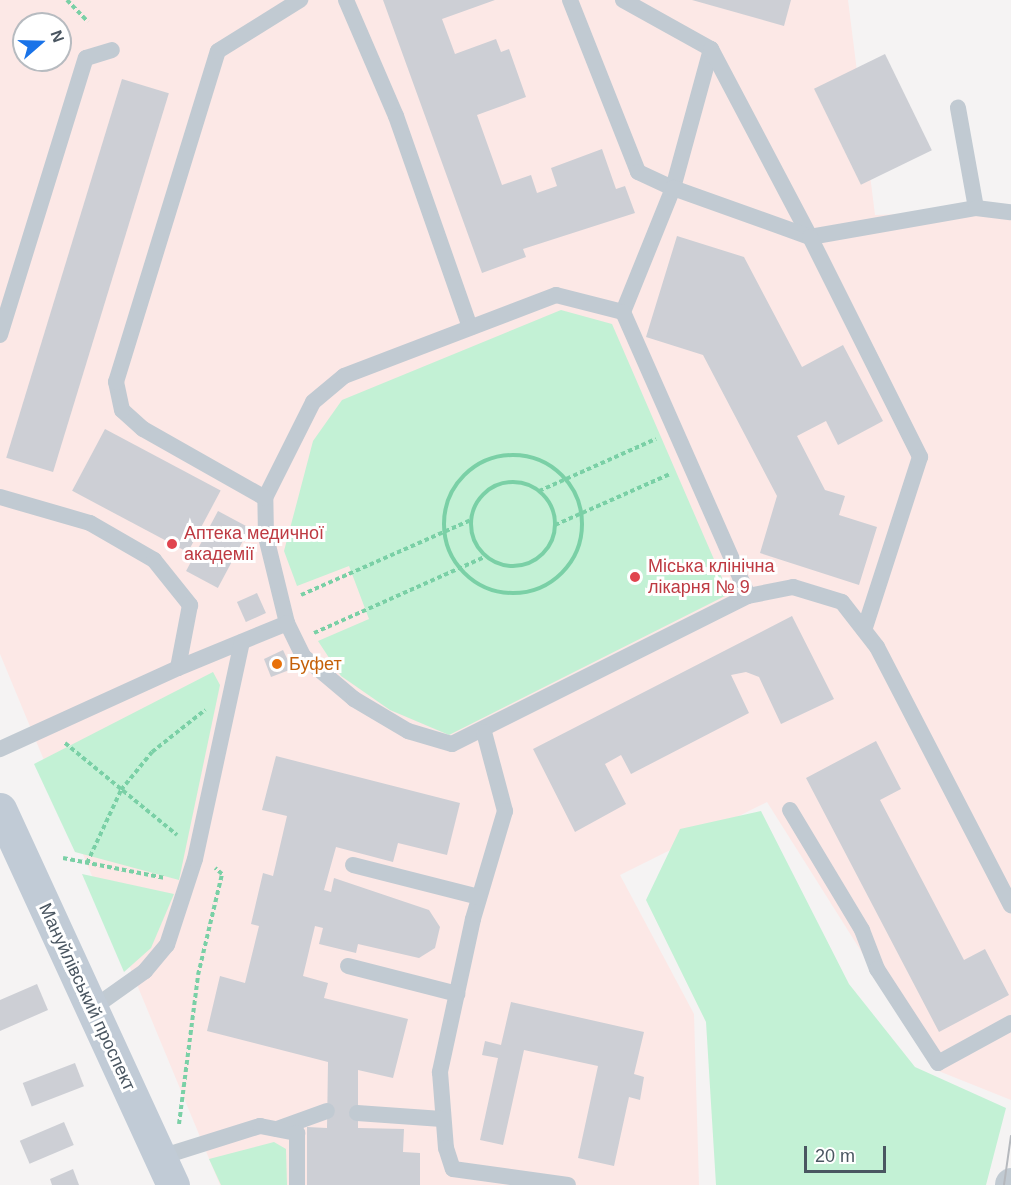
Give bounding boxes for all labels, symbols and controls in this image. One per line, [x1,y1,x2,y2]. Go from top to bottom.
north arrow [12,12,72,72]
text: N [48,28,67,45]
place label: Аптека медичної академії [184,523,324,566]
marker: Аптека медичної академії [165,537,179,551]
place label: Міська клінічна лікарня № 9 [648,556,775,598]
marker: Міська клінічна лікарня № 9 [626,568,644,586]
place label: Буфет [289,653,342,675]
marker: Буфет [270,657,284,671]
street label: Мануйлівський проспект [34,900,140,1094]
scale bar [807,1134,890,1172]
text: 20 m [815,1146,855,1166]

